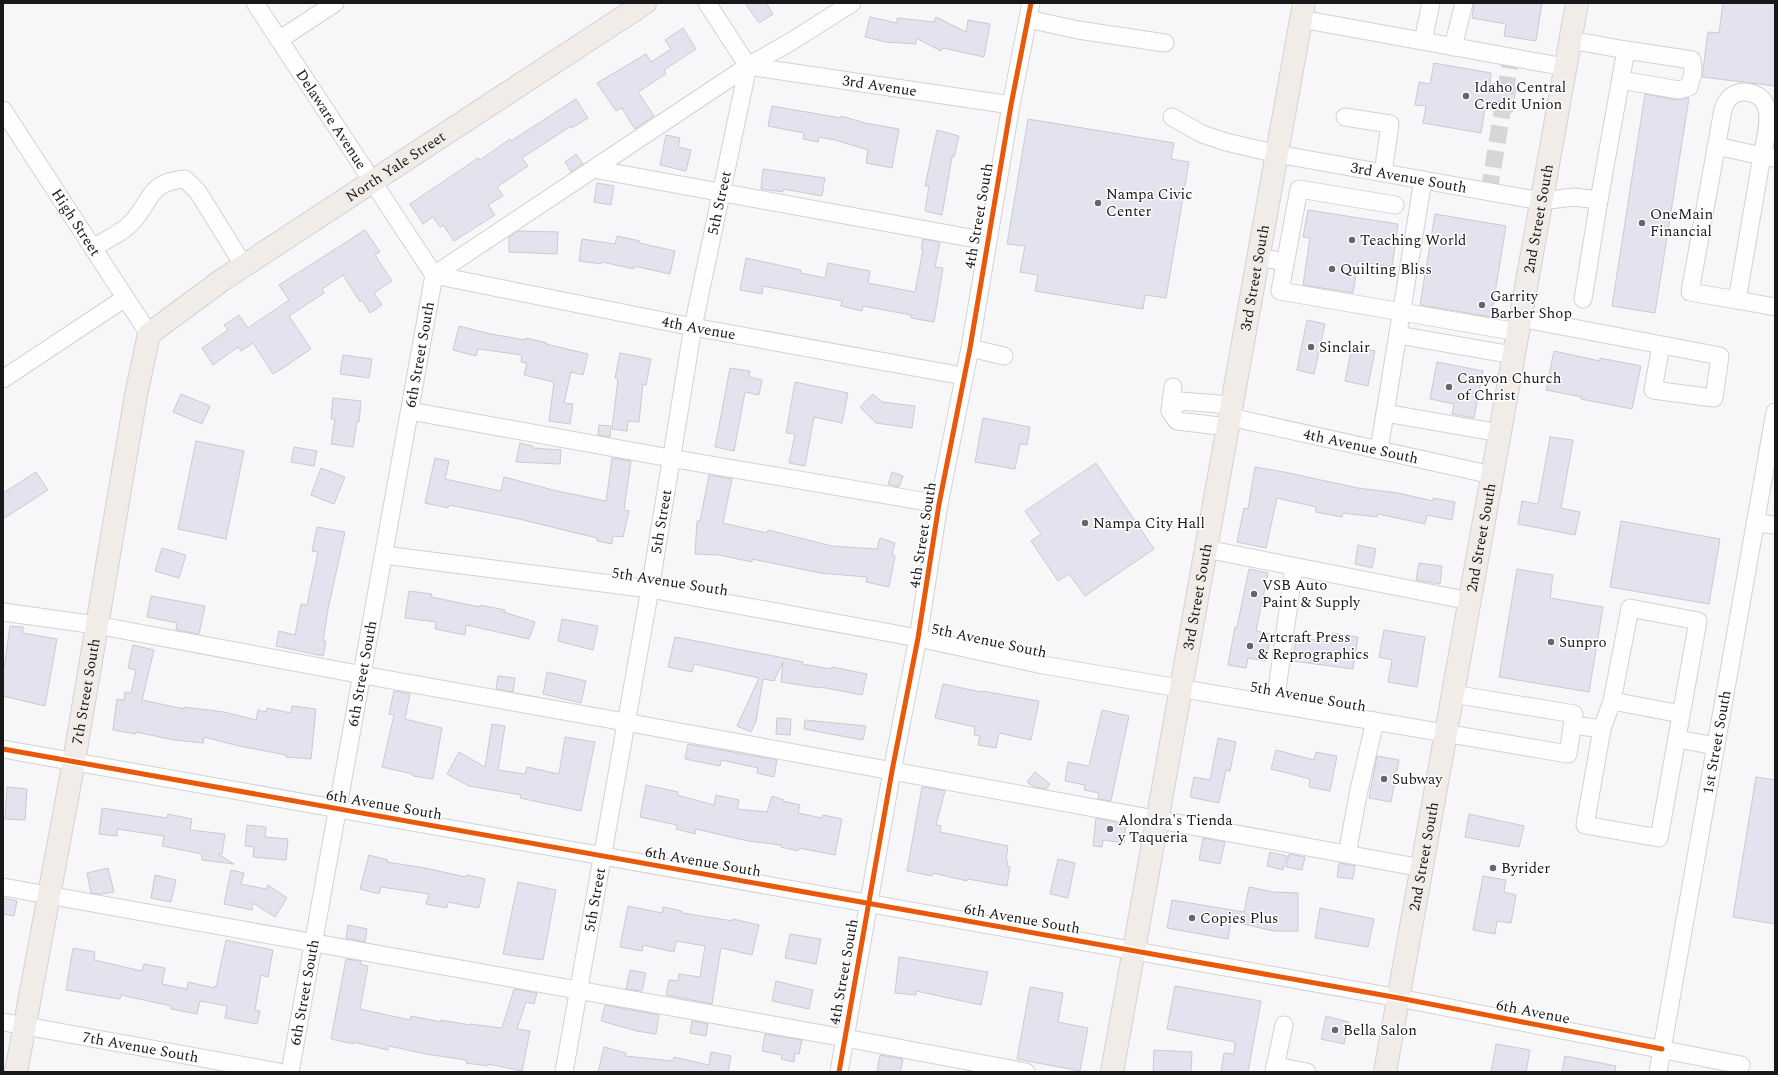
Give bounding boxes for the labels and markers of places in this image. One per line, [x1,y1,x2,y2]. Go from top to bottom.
place label: Idaho Central Credit Union [1474,76,1566,116]
marker: Idaho Central Credit Union [1461,91,1471,101]
place label: Nampa Civic Center [1106,183,1192,223]
marker: Nampa Civic Center [1093,198,1103,208]
place label: OneMain Financial [1650,203,1714,243]
marker: OneMain Financial [1637,218,1647,228]
place label: Teaching World [1360,229,1466,252]
marker: Teaching World [1347,235,1357,245]
place label: Quilting Bliss [1340,258,1432,281]
marker: Quilting Bliss [1327,264,1337,274]
place label: Garrity Barber Shop [1490,285,1572,325]
marker: Garrity Barber Shop [1477,300,1487,310]
place label: Sinclair [1319,336,1370,359]
marker: Sinclair [1306,342,1316,352]
place label: Canyon Church of Christ [1457,367,1562,407]
marker: Canyon Church of Christ [1444,382,1454,392]
place label: Nampa City Hall [1093,512,1205,535]
marker: Nampa City Hall [1080,518,1090,528]
place label: VSB Auto Paint & Supply [1262,574,1361,614]
marker: VSB Auto Paint & Supply [1249,589,1259,599]
place label: Artcraft Press & Reprographics [1258,626,1369,666]
place label: Sunpro [1559,631,1607,654]
marker: Sunpro [1546,637,1556,647]
marker: Artcraft Press & Reprographics [1245,641,1255,651]
place label: Subway [1392,768,1443,791]
marker: Subway [1379,774,1389,784]
place label: Alondra's Tienda y Taqueria [1117,809,1233,849]
marker: Alondra's Tienda y Taqueria [1105,824,1115,834]
place label: Byrider [1501,857,1550,880]
marker: Byrider [1488,863,1498,873]
place label: Copies Plus [1200,907,1279,930]
marker: Copies Plus [1187,913,1197,923]
place label: Bella Salon [1343,1019,1417,1042]
marker: Bella Salon [1330,1025,1340,1035]

